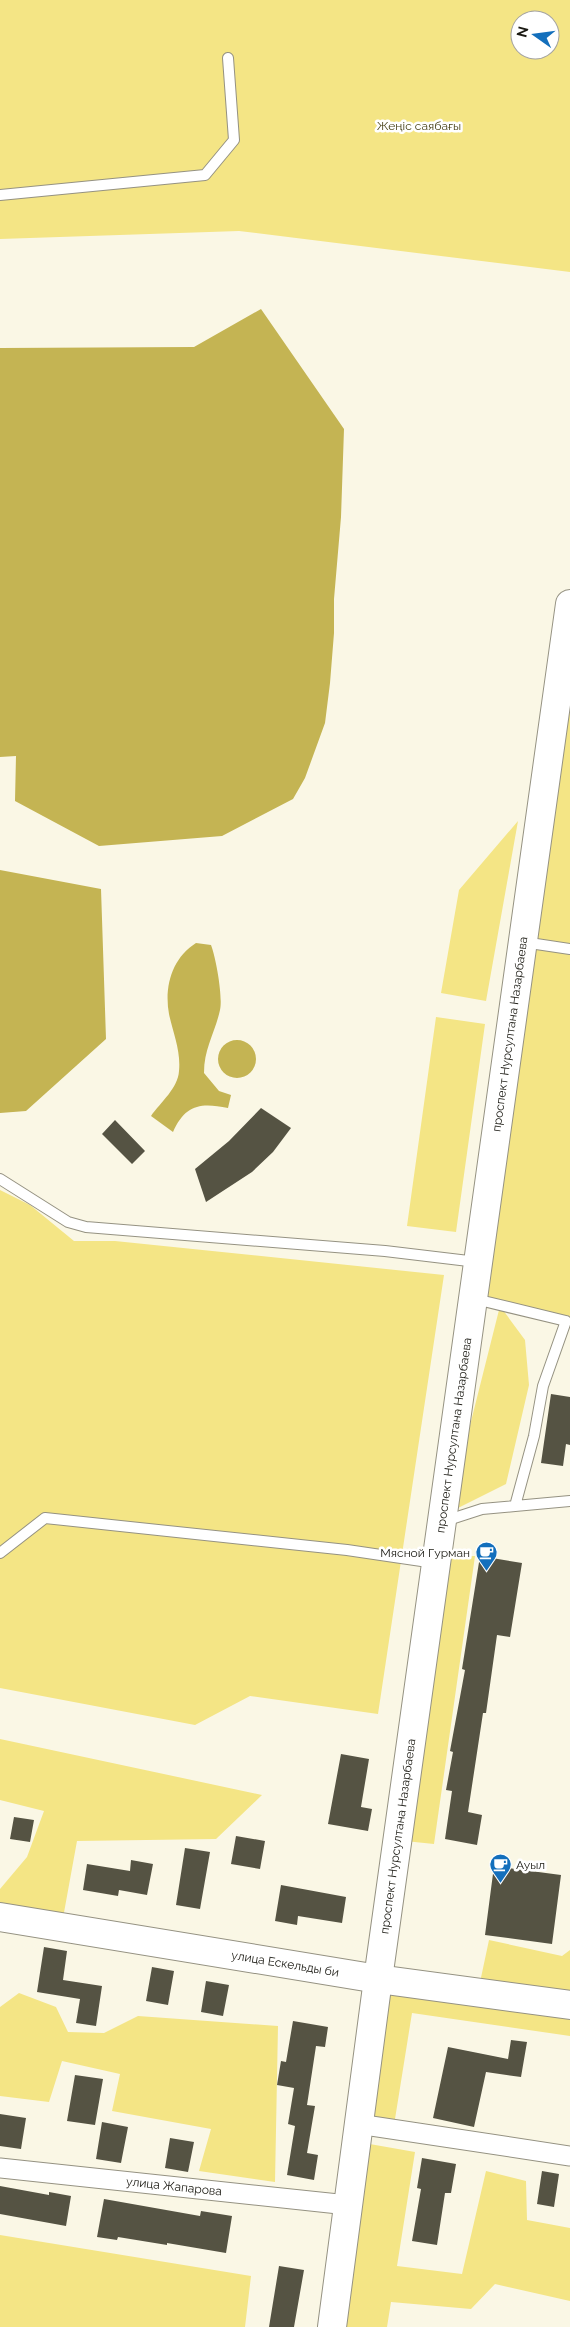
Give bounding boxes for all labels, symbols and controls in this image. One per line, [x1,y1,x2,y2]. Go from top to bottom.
north arrow [510,10,560,60]
text: N [513,25,531,39]
park label: Жеңіс саябағы [377,119,461,133]
street label: проспект Нурсултана Назарбаева [489,936,530,1133]
street label: проспект Нурсултана Назарбаева [433,1337,474,1534]
cafe icon: Мясной Гурман [474,1541,498,1572]
place label: Мясной Гурман [380,1546,470,1560]
street label: проспект Нурсултана Назарбаева [377,1738,418,1935]
cafe icon: Ауыл [488,1853,512,1884]
place label: Ауыл [516,1858,545,1872]
street label: улица Ескельды би [230,1948,340,1980]
street label: улица Жапарова [125,2174,223,2199]

